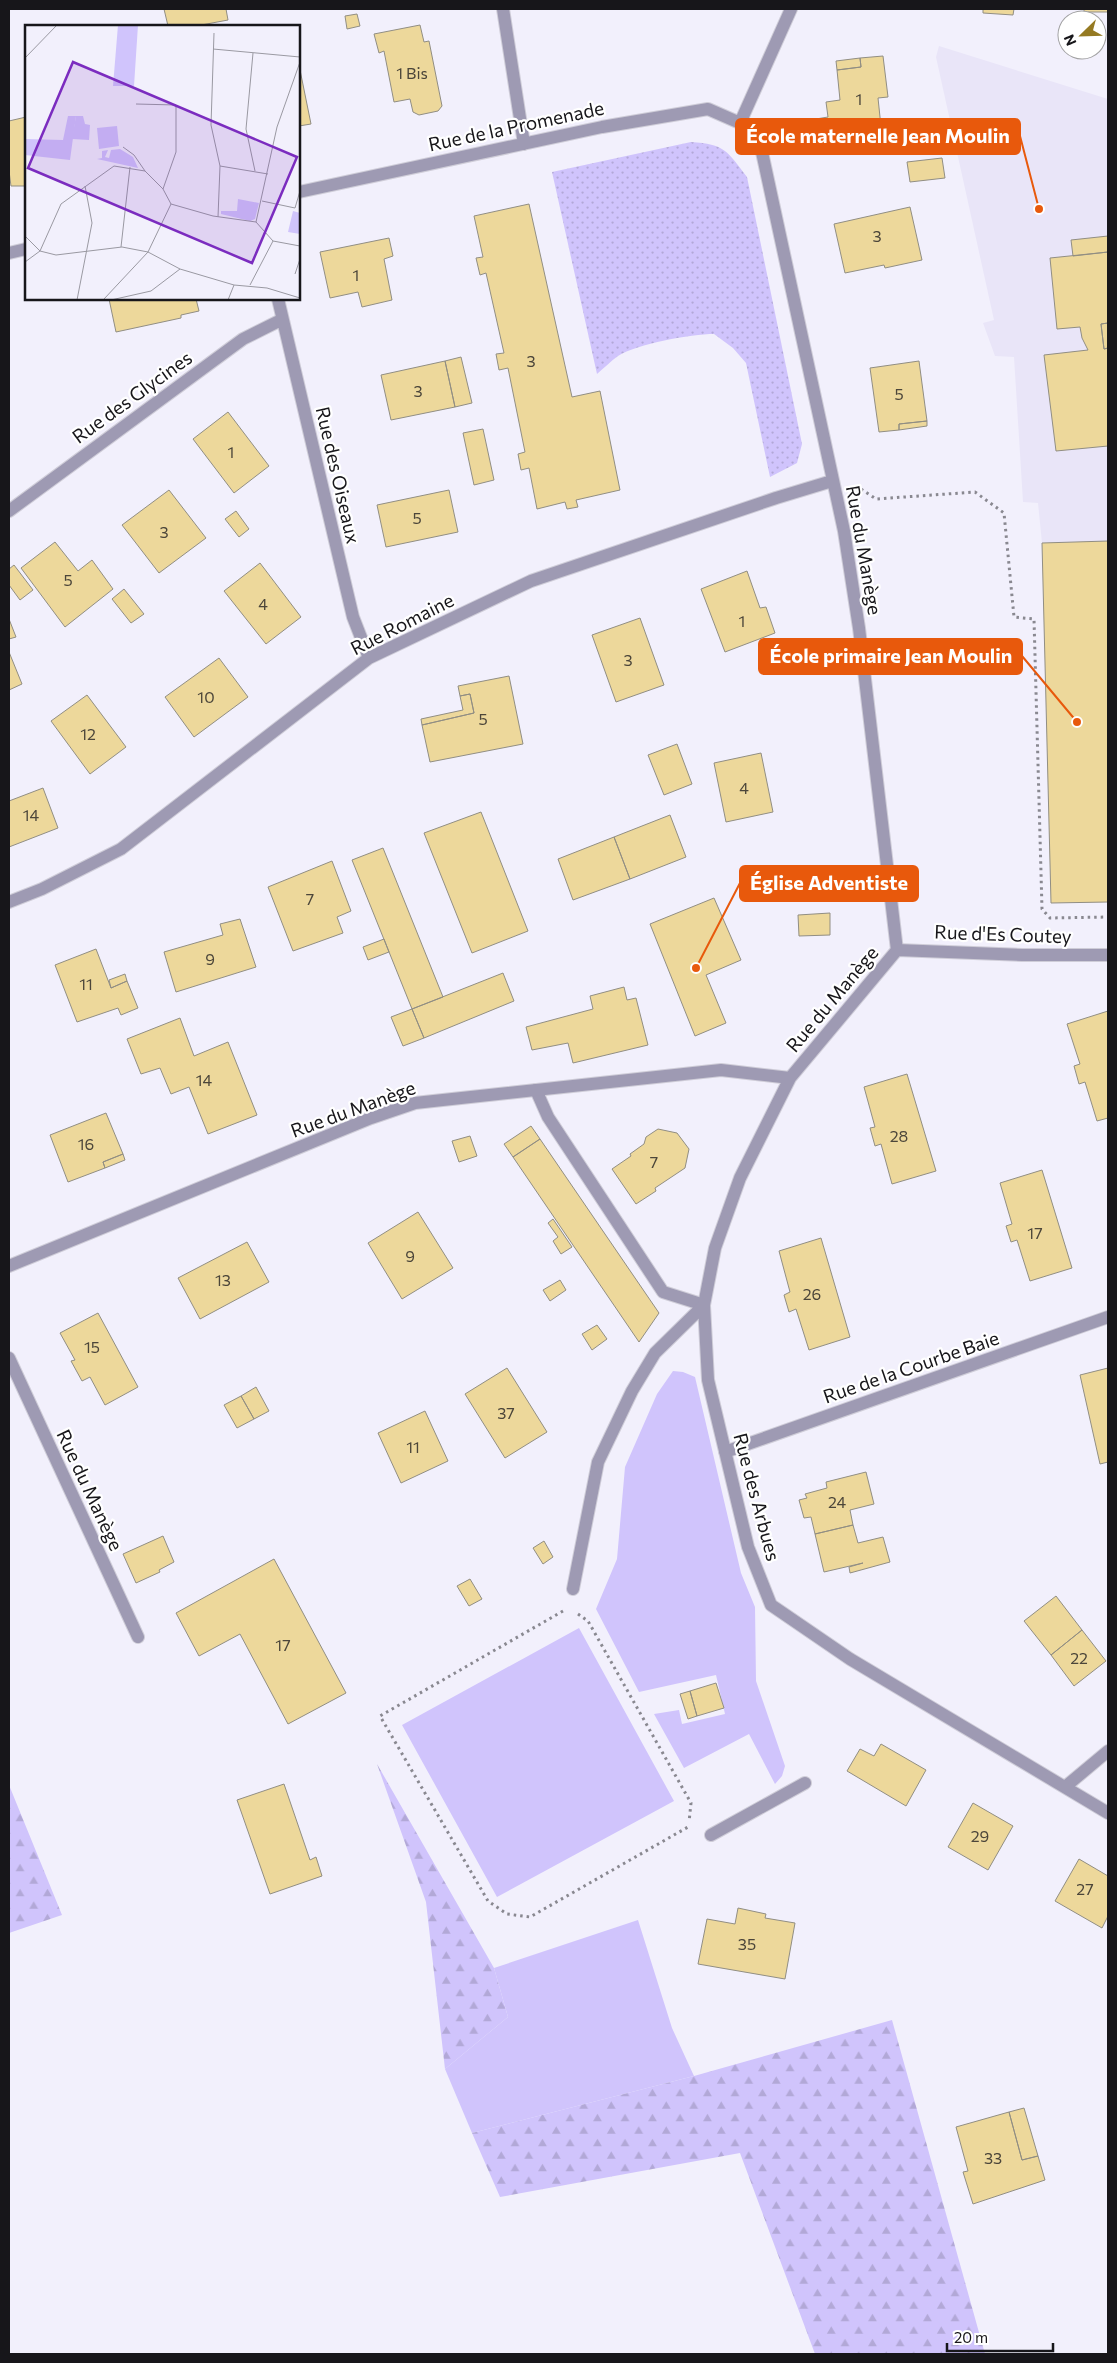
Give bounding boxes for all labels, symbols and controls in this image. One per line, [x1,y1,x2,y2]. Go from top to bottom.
north arrow [1057,10,1107,60]
inset map [25,25,300,300]
text: N [1060,32,1079,48]
house number: 1 Bis [396,63,428,82]
house number: 1 [856,89,862,108]
street label: Rue de la Promenade [426,96,606,155]
callout: École maternelle Jean Moulin [736,119,1020,154]
text: École maternelle Jean Moulin [746,123,1010,147]
house number: 3 [872,226,882,245]
house number: 1 [353,265,359,284]
street label: Rue des Glycines [67,345,196,448]
house number: 3 [526,351,536,370]
house number: 3 [413,381,423,400]
house number: 5 [894,384,904,403]
street label: Rue des Oiseaux [312,404,365,546]
house number: 1 [228,442,234,461]
street label: Rue du Manège [842,483,887,616]
house number: 5 [412,508,422,527]
house number: 3 [159,522,169,541]
house number: 5 [63,570,73,589]
street label: Rue Romaine [346,588,457,659]
house number: 4 [258,594,268,613]
house number: 1 [739,611,745,630]
callout: École primaire Jean Moulin [759,639,1022,674]
text: École primaire Jean Moulin [770,643,1012,667]
house number: 3 [623,650,633,669]
house number: 10 [197,687,215,706]
house number: 5 [478,709,488,728]
house number: 12 [80,724,96,743]
house number: 4 [739,778,749,797]
house number: 14 [23,805,40,824]
callout: Église Adventiste [740,866,918,901]
text: Église Adventiste [750,870,908,894]
house number: 7 [306,889,314,908]
street label: Rue d'Es Coutey [934,920,1072,947]
street label: Rue du Manège [781,941,883,1056]
house number: 9 [205,949,215,968]
house number: 11 [79,974,93,993]
house number: 14 [196,1070,213,1089]
street label: Rue du Manège [287,1075,418,1142]
house number: 28 [890,1126,908,1145]
house number: 16 [78,1134,94,1153]
house number: 7 [650,1152,658,1171]
house number: 17 [1027,1223,1043,1242]
house number: 9 [405,1246,415,1265]
house number: 13 [215,1270,231,1289]
house number: 26 [803,1284,821,1303]
street label: Rue de la Courbe Baie [820,1326,1002,1407]
house number: 15 [84,1337,100,1356]
house number: 37 [497,1403,515,1422]
street label: Rue du Manège [52,1426,129,1554]
street label: Rue des Arbues [729,1430,786,1563]
house number: 11 [406,1437,420,1456]
house number: 24 [828,1492,846,1511]
house number: 17 [275,1635,291,1654]
house number: 22 [1070,1648,1088,1667]
house number: 29 [971,1826,989,1845]
house number: 27 [1076,1879,1094,1898]
house number: 35 [738,1934,756,1953]
house number: 33 [984,2148,1002,2167]
scale bar [947,2320,1053,2352]
text: 20 m [954,2328,988,2346]

